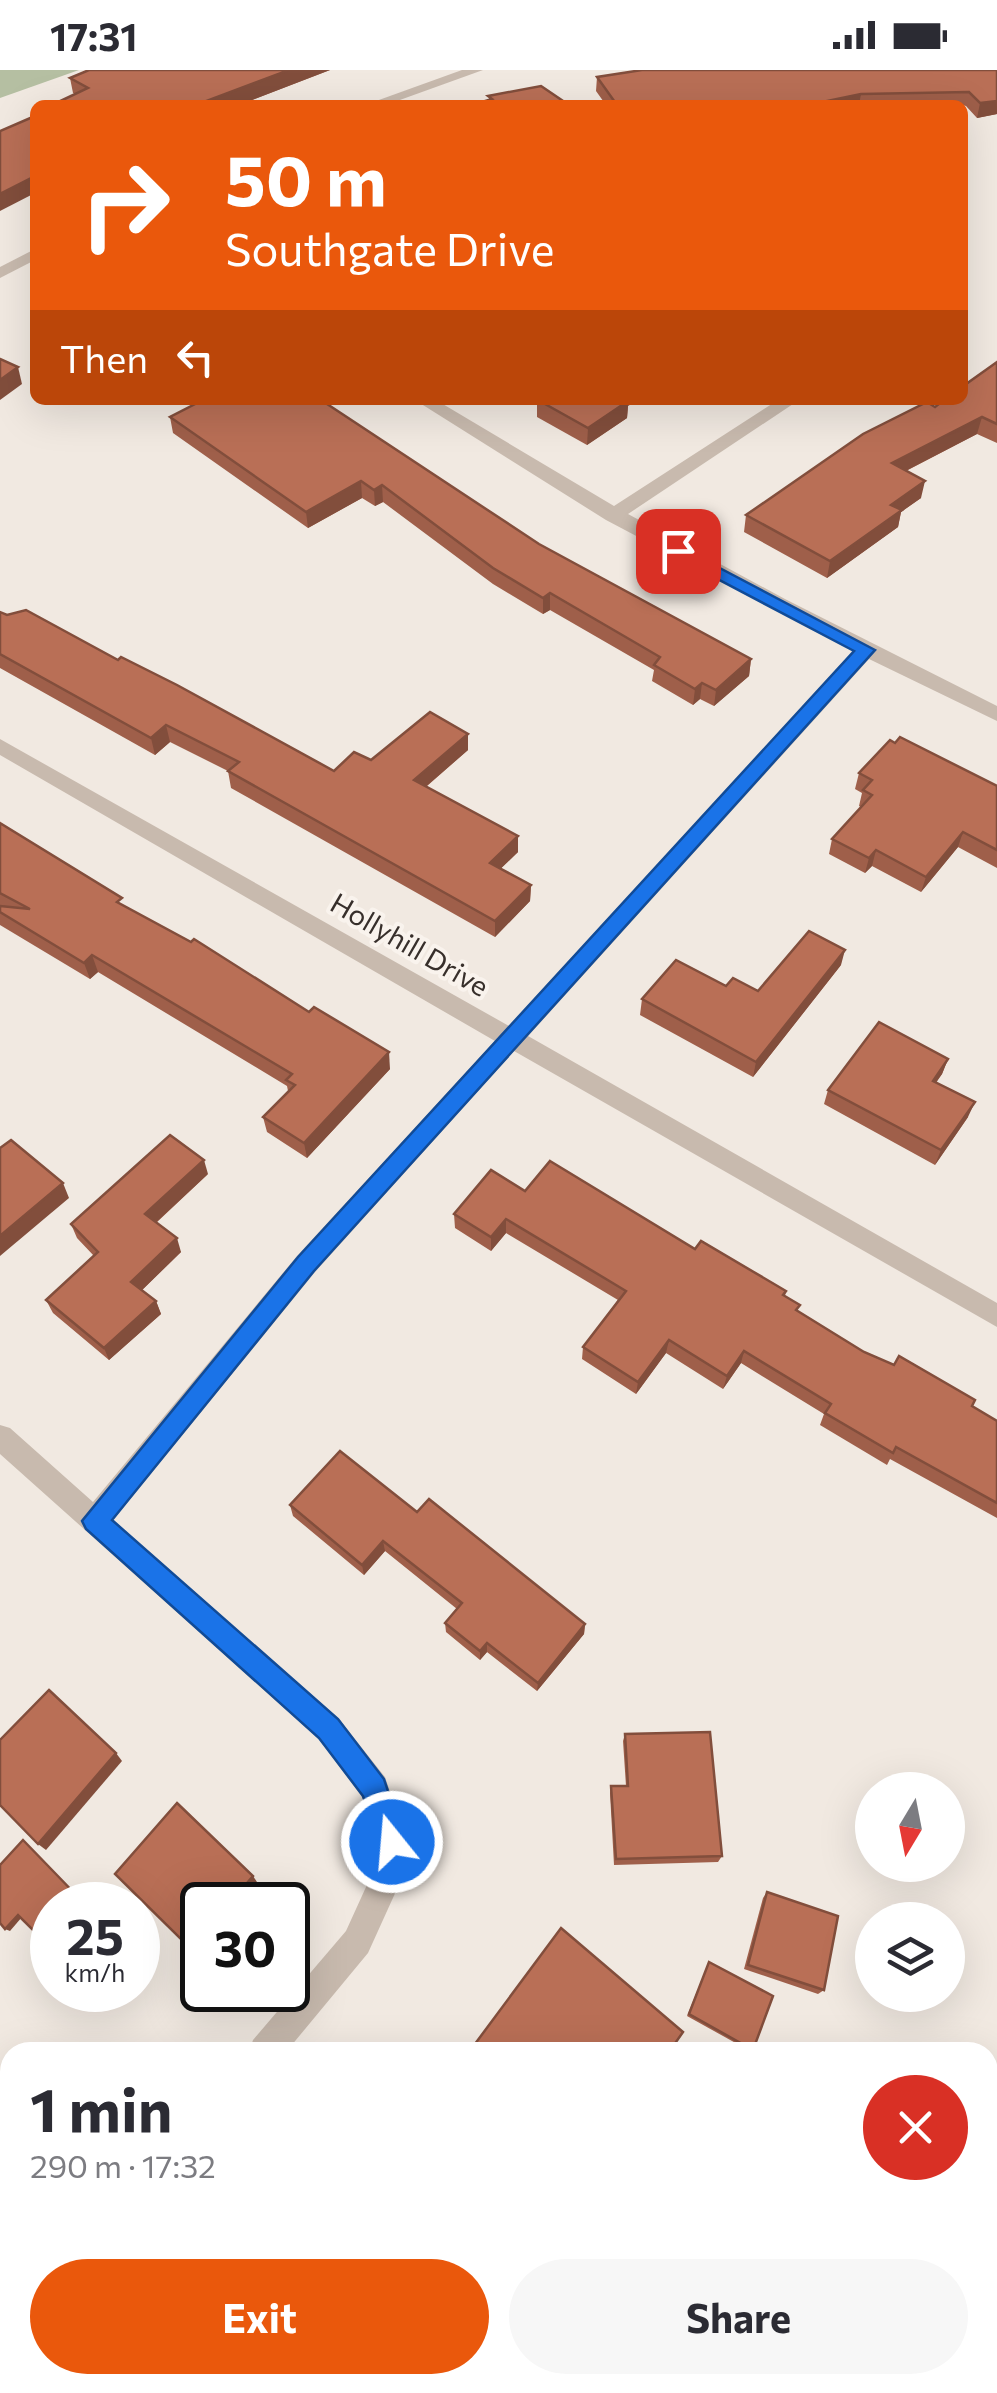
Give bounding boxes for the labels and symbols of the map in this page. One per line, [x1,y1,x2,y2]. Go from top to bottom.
pin [636,509,721,594]
street label: Hollyhill Drive [325,885,495,1003]
north arrow [855,1772,965,1882]
position arrow [340,1790,444,1894]
speed limit sign: 30 [180,1882,310,2012]

